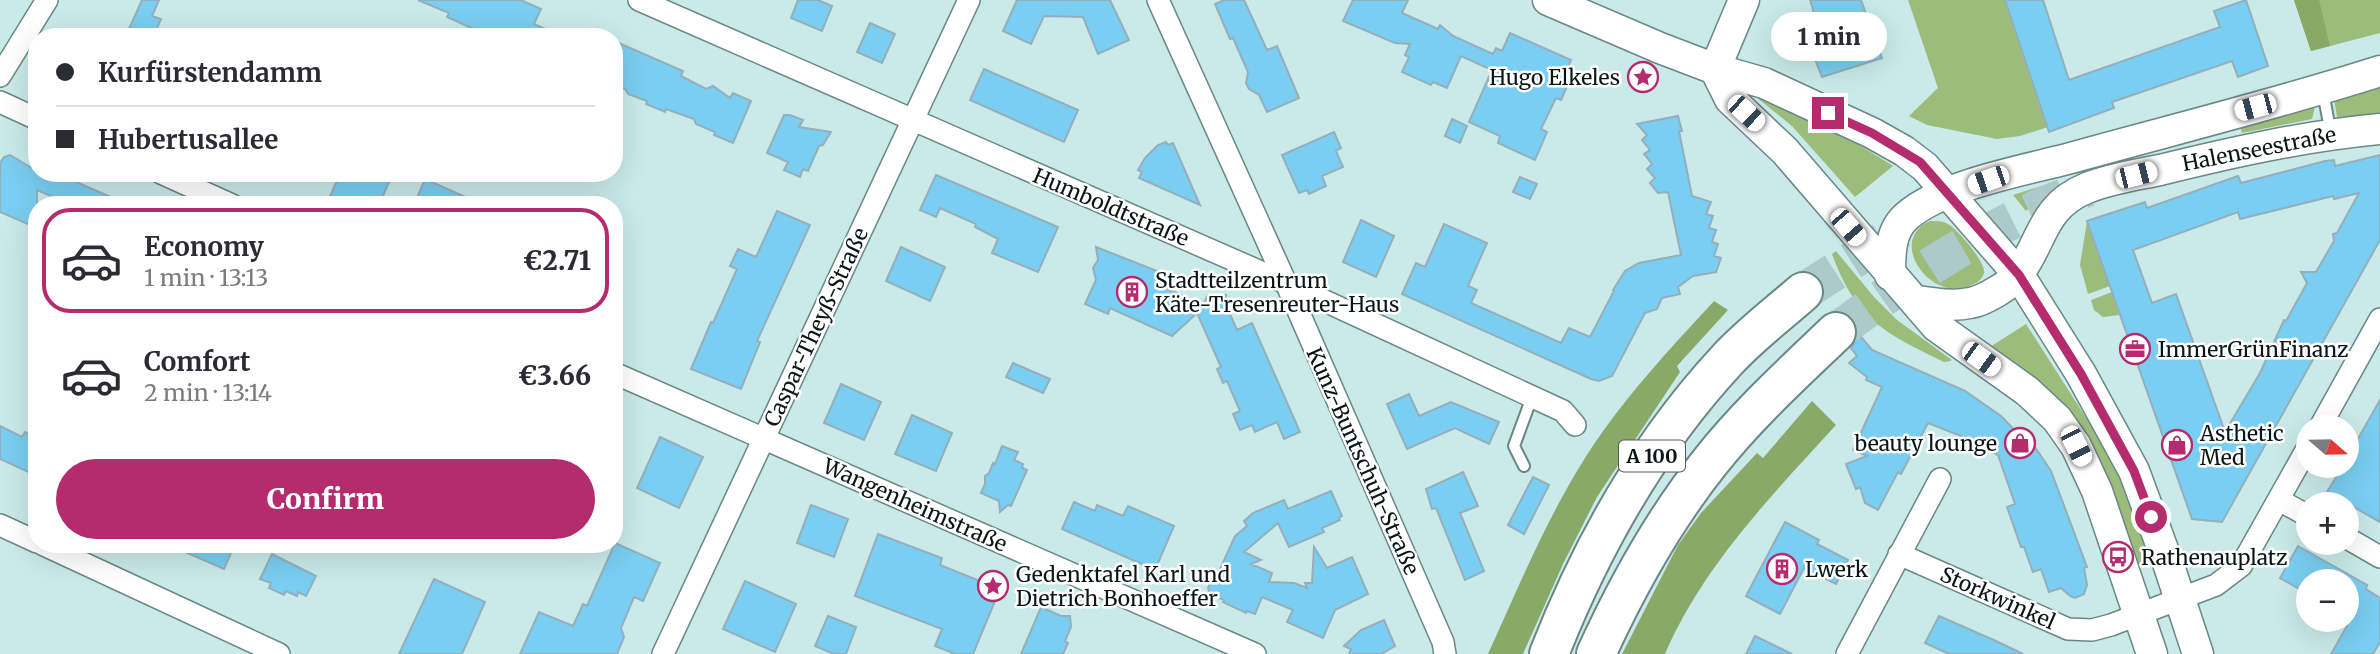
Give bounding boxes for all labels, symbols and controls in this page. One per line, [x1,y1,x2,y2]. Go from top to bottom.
callout: 1 min [1770,11,1886,60]
text: 1 min [1797,22,1861,51]
text: Kurfürstendamm [98,56,322,89]
place icon: Hugo Elkeles [1626,60,1660,94]
place label: Hugo Elkeles [1489,64,1620,91]
car [1724,91,1769,135]
car [2232,91,2279,123]
route end [1812,97,1844,129]
street label: Halenseestraße [2180,121,2338,177]
text: Hubertusallee [98,123,278,156]
car [2114,160,2159,190]
street label: Humboldtstraße [1029,162,1193,252]
car [1965,163,2012,197]
car [1827,204,1870,250]
street label: Caspar-Theyß-Straße [758,223,874,431]
icon: car [60,229,123,292]
text: Economy [144,230,264,263]
text: €2.71 [523,244,591,277]
text: 1 min · 13:13 [144,263,268,292]
place label: Stadtteilzentrum Käte-Tresenreuter-Haus [1155,267,1399,318]
building icon: Stadtteilzentrum Käte-Tresenreuter-Haus [1115,275,1149,309]
office icon: ImmerGrünFinanz [2118,332,2152,366]
place label: ImmerGrünFinanz [2158,336,2348,363]
car [1958,338,2005,380]
street label: Kunz-Buntschuh-Straße [1301,343,1425,579]
icon: car [60,344,123,407]
text: Comfort [144,345,250,378]
text: €3.66 [518,359,591,392]
text: 2 min · 13:14 [144,378,272,407]
north arrow [2296,415,2359,478]
map controls [2296,415,2359,632]
place label: Asthetic Med [2199,420,2284,471]
car [2058,423,2095,469]
shop icon: beauty lounge [2003,426,2037,460]
shop icon: Asthetic Med [2160,428,2194,462]
place label: beauty lounge [1854,430,1997,457]
road number: A 100 [1619,440,1685,471]
street label: Wangenheimstraße [818,452,1011,558]
button: Confirm [56,459,595,539]
button: + [2296,492,2359,555]
route start [2135,501,2167,533]
bus stop icon: Rathenauplatz [2101,540,2135,574]
place label: Rathenauplatz [2141,544,2287,571]
building icon: Lwerk [1765,552,1799,586]
place label: Lwerk [1805,556,1869,583]
place label: Gedenktafel Karl und Dietrich Bonhoeffer [1016,561,1231,612]
street label: Storkwinkel [1936,561,2060,636]
place icon: Gedenktafel Karl und Dietrich Bonhoeffer [976,569,1010,603]
button: − [2296,569,2359,632]

